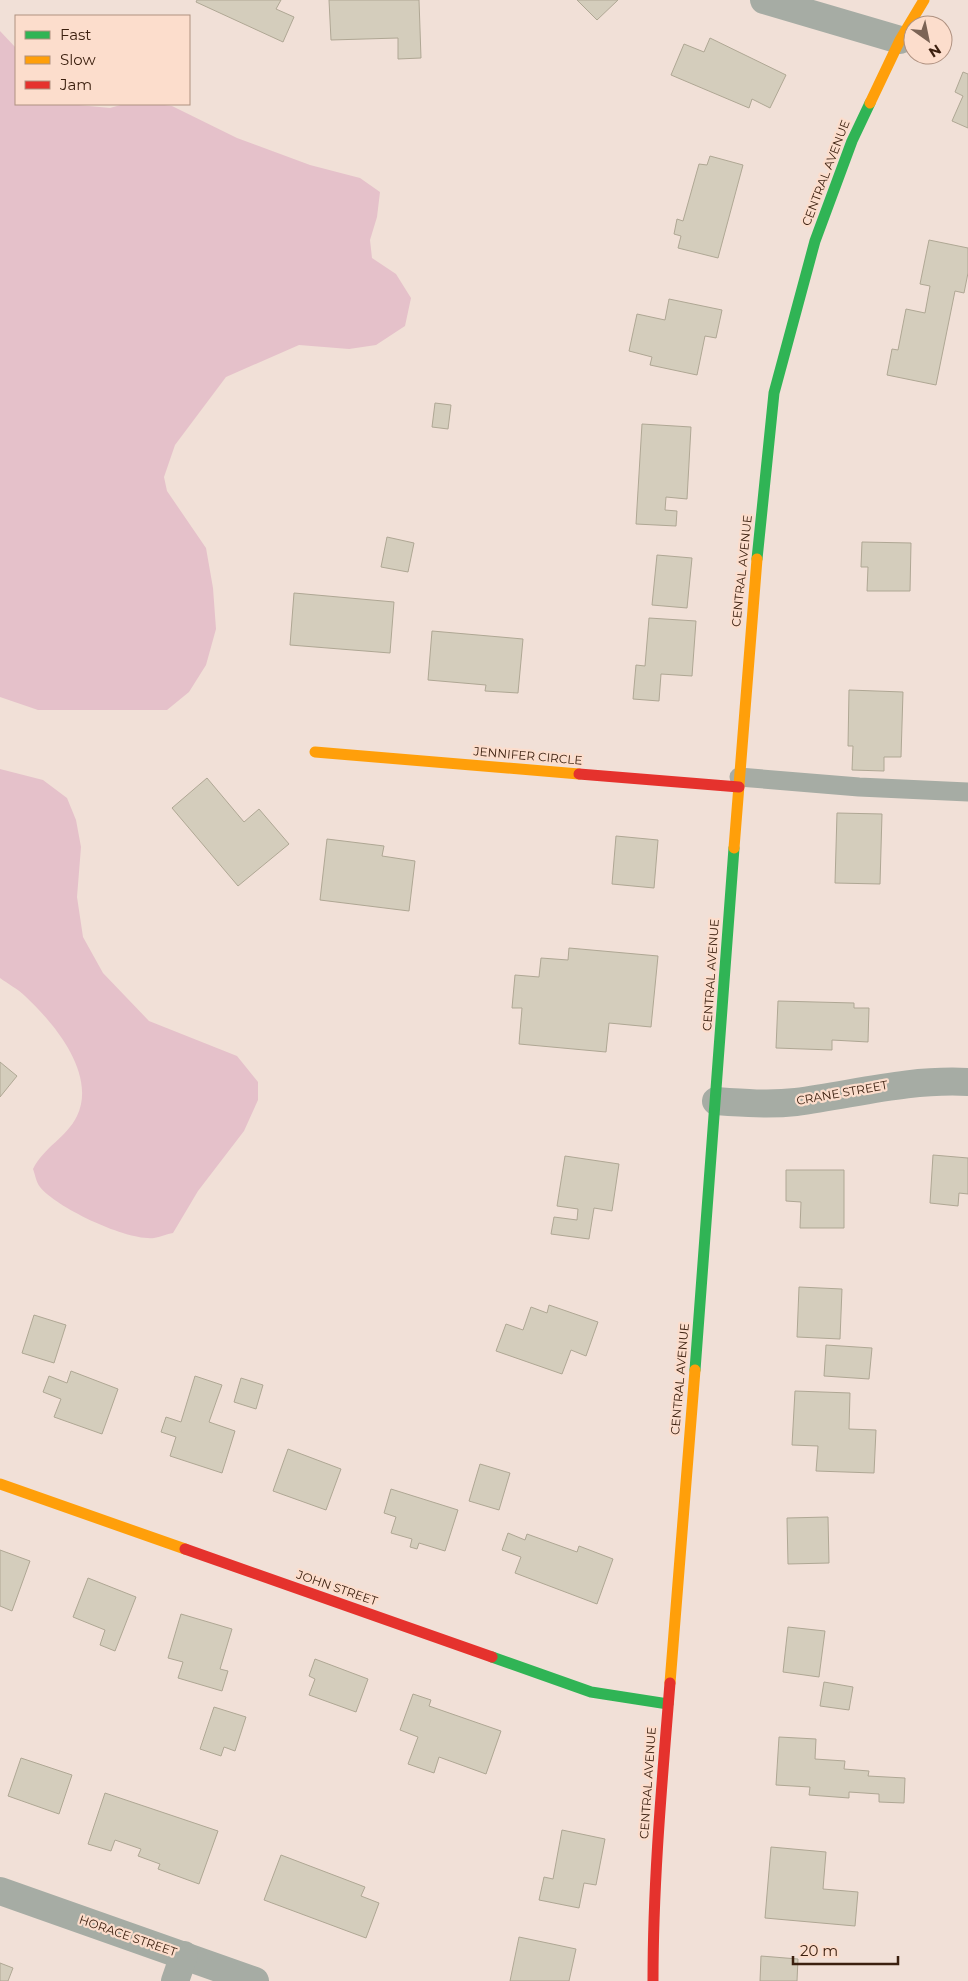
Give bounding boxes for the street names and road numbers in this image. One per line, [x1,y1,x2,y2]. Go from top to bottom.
street label: CENTRAL AVENUE [798,118,853,228]
street label: CENTRAL AVENUE [728,514,755,628]
street label: JENNIFER CIRCLE [472,743,583,768]
street label: CENTRAL AVENUE [699,918,722,1032]
street label: CRANE STREET [795,1077,889,1108]
street label: CENTRAL AVENUE [667,1322,692,1436]
street label: JOHN STREET [294,1566,380,1608]
street label: CENTRAL AVENUE [636,1726,659,1840]
street label: HORACE STREET [77,1912,179,1959]

